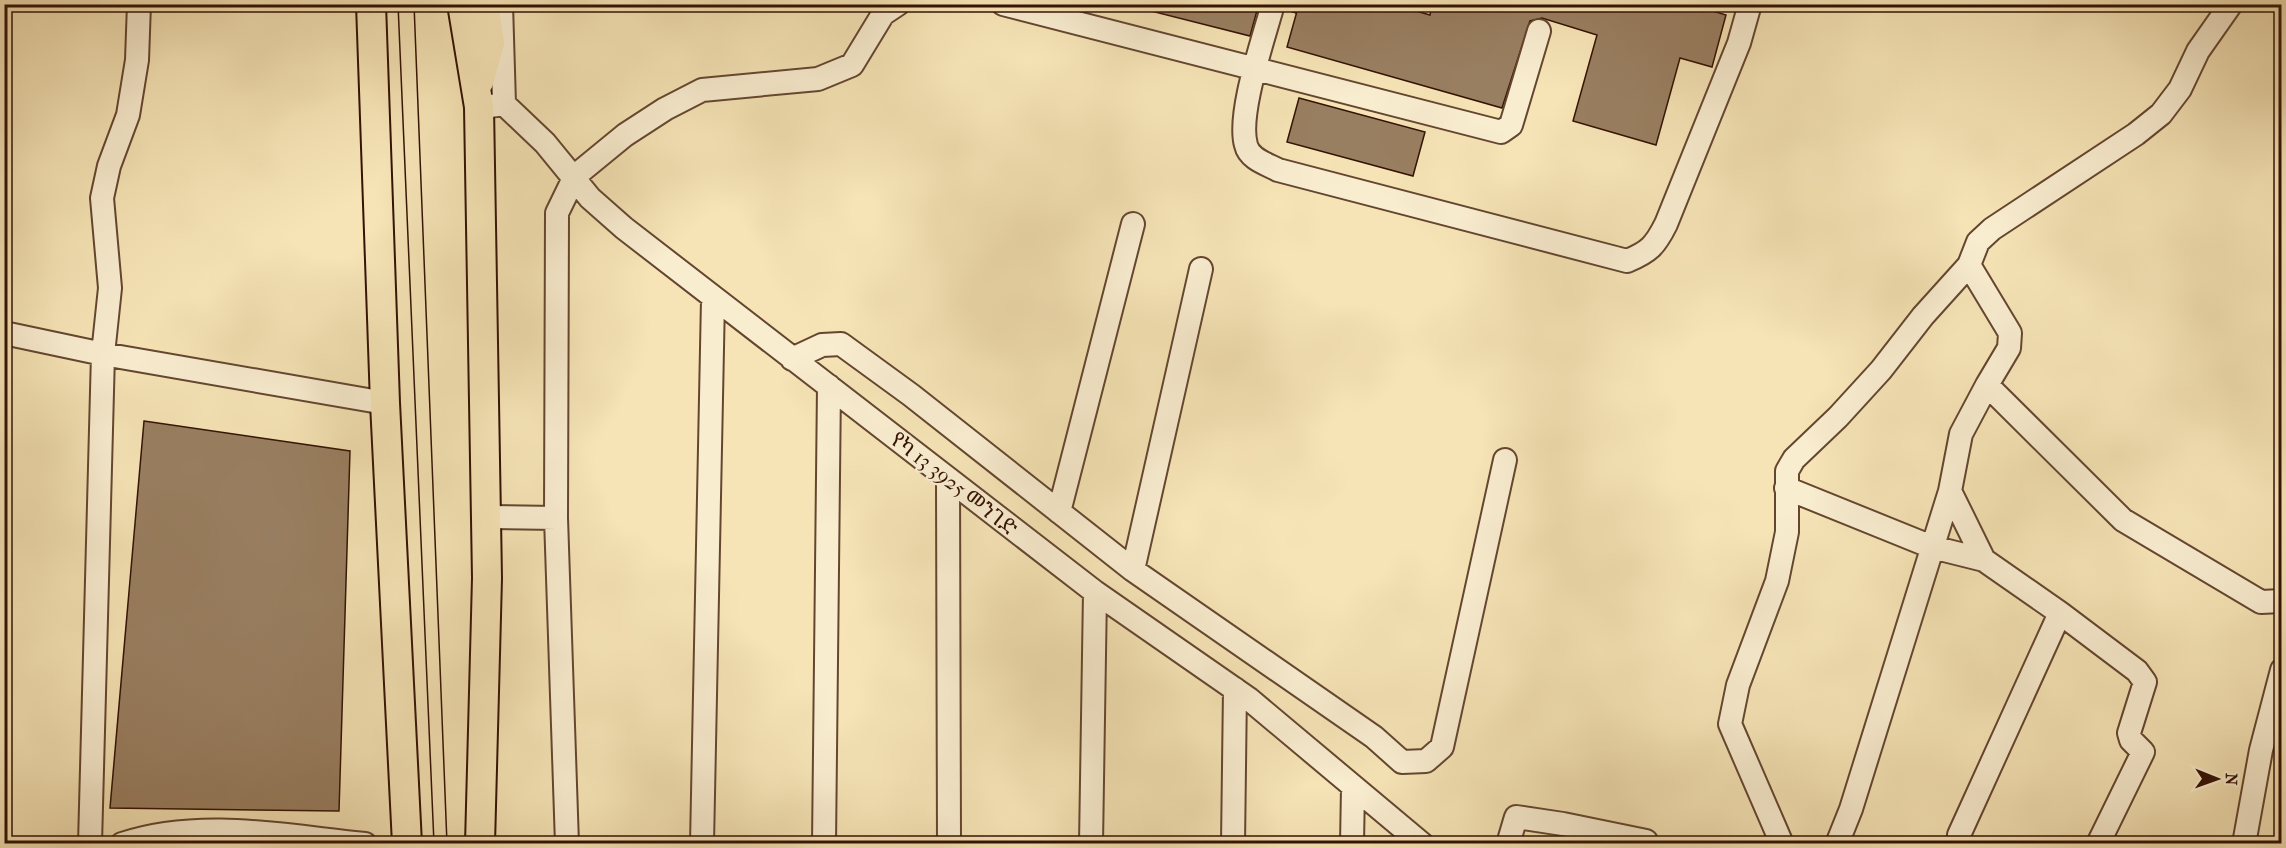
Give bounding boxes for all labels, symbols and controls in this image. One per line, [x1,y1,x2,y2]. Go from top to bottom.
street label: የካ 13 3925 መንገድ [886,427,1022,541]
north arrow [2187,749,2247,809]
text: N [2222,773,2241,786]

